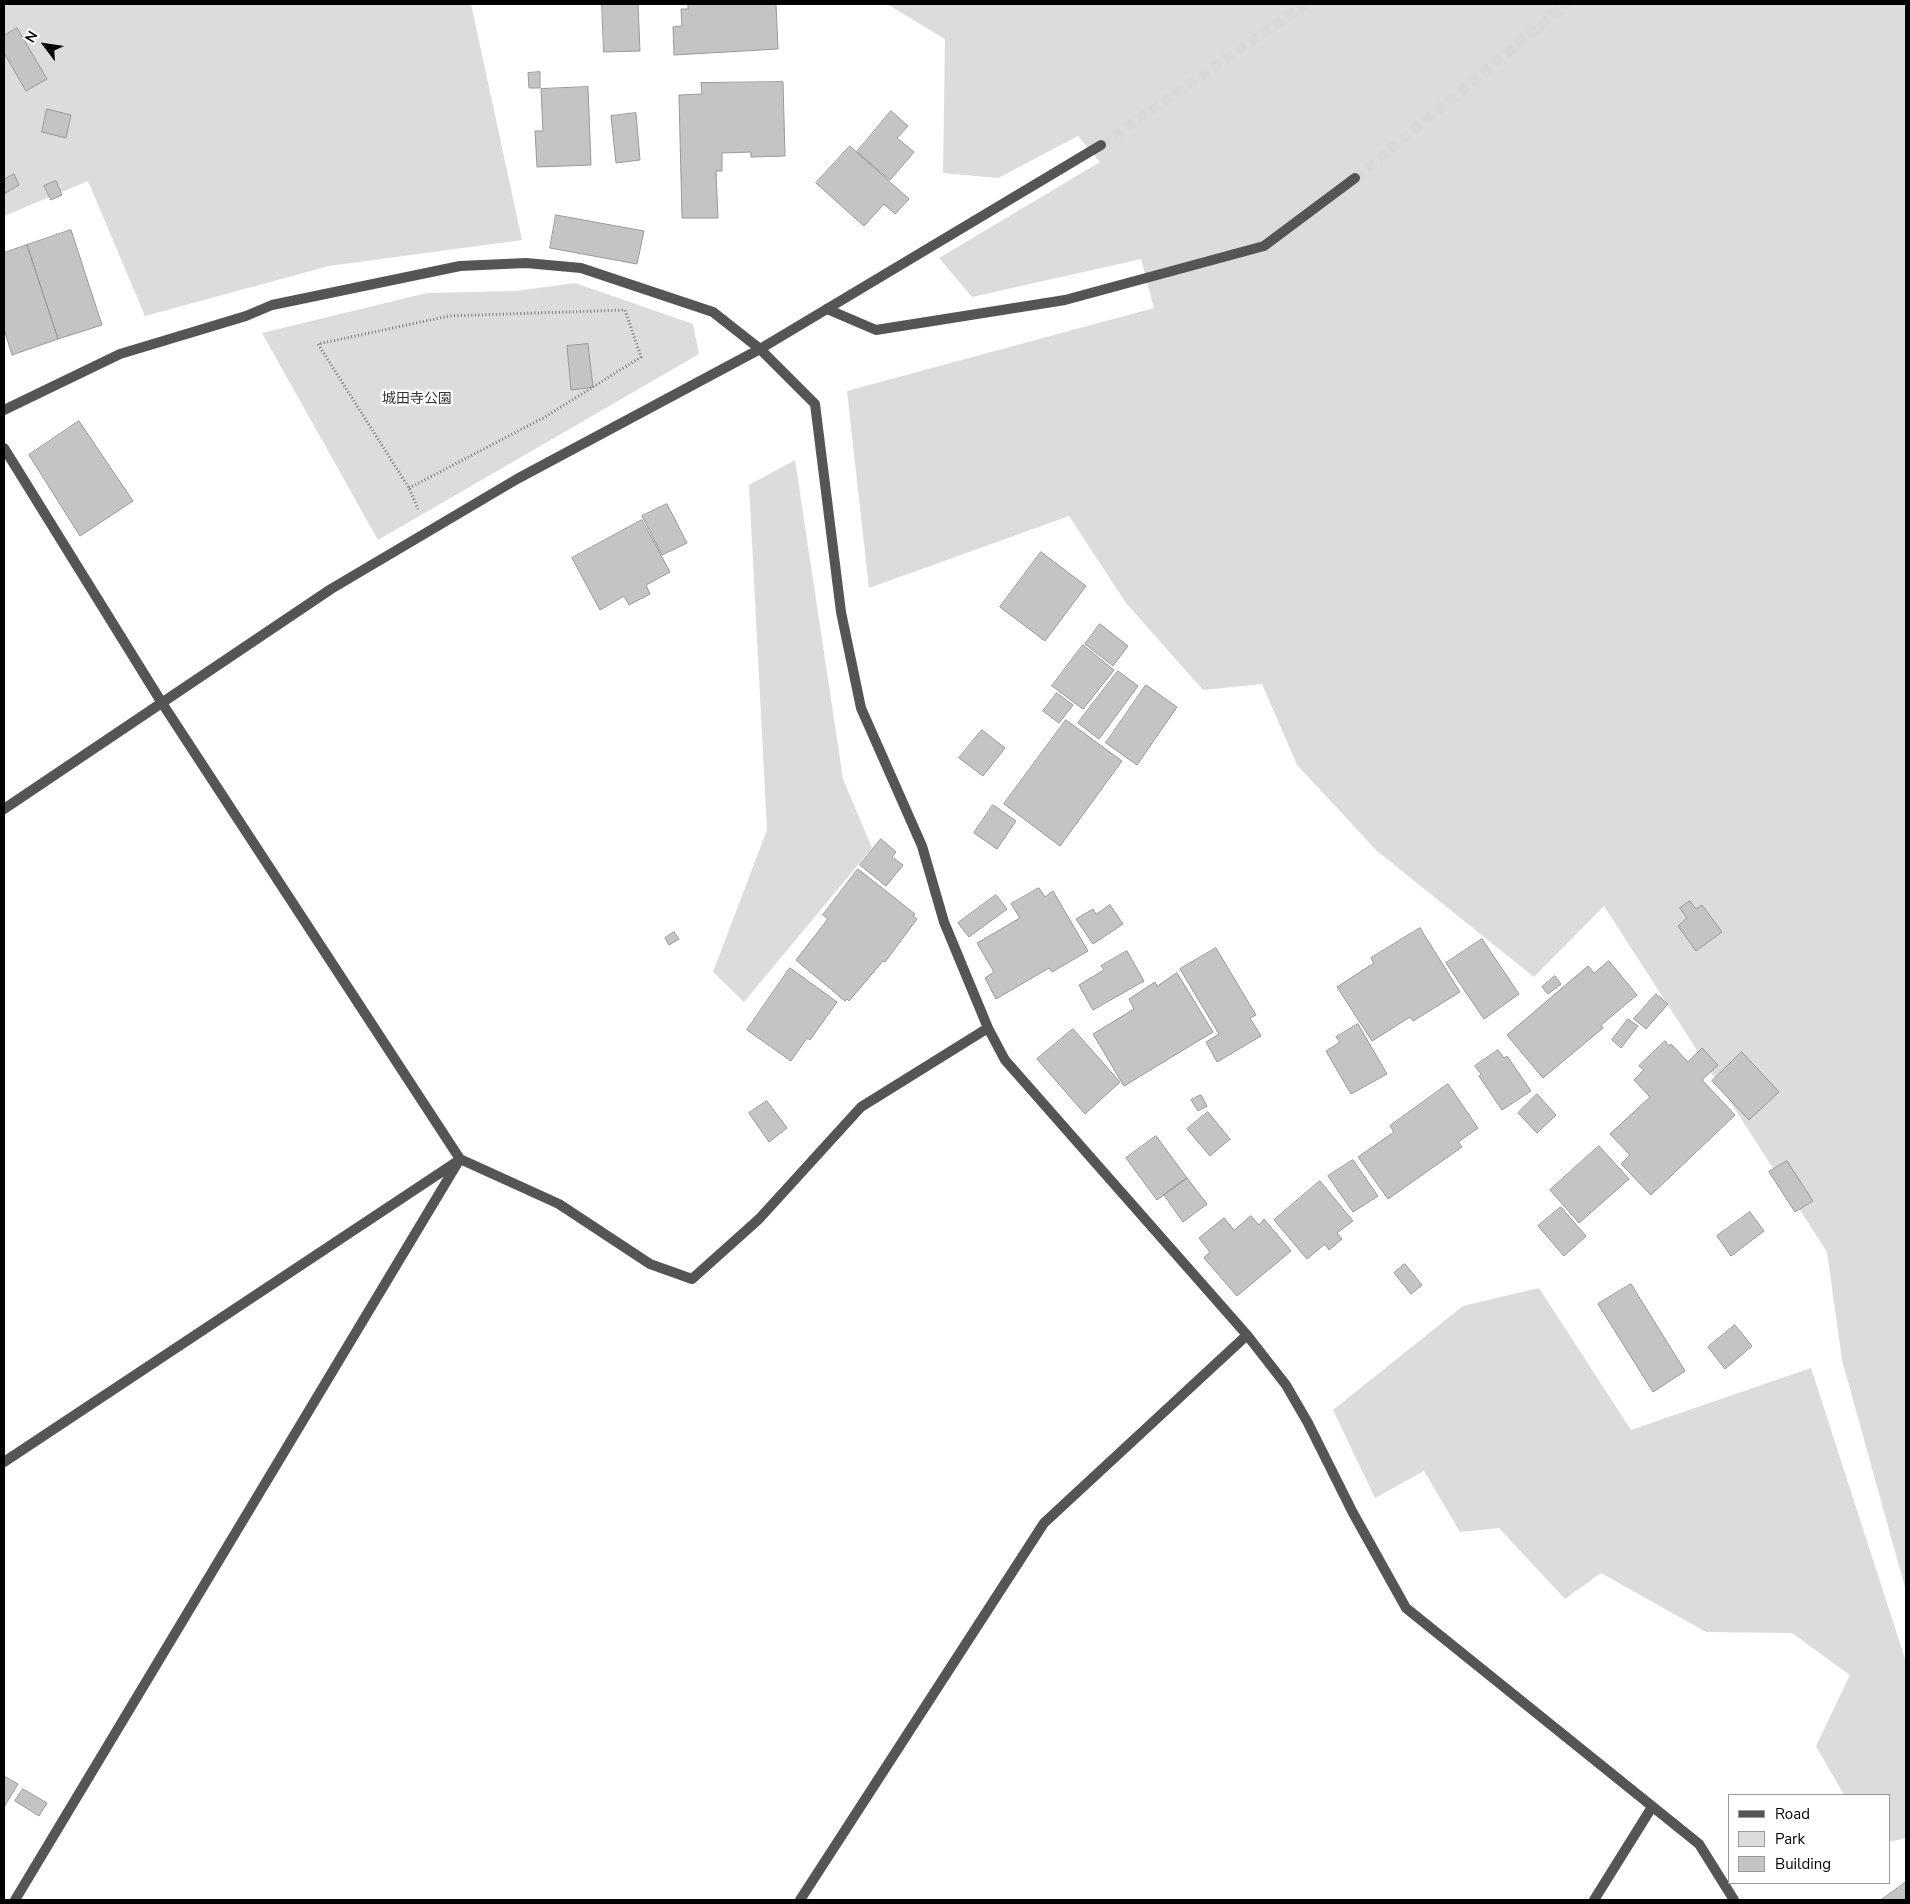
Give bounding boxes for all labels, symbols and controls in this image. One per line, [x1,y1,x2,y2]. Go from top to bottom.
north arrow [20,20,70,70]
text: N [21,28,43,46]
park label: 城田寺公園 [382,392,452,408]
legend [1728,1794,1890,1884]
text: Road [1775,1804,1810,1824]
text: Park [1775,1829,1805,1849]
text: Building [1775,1854,1831,1874]

